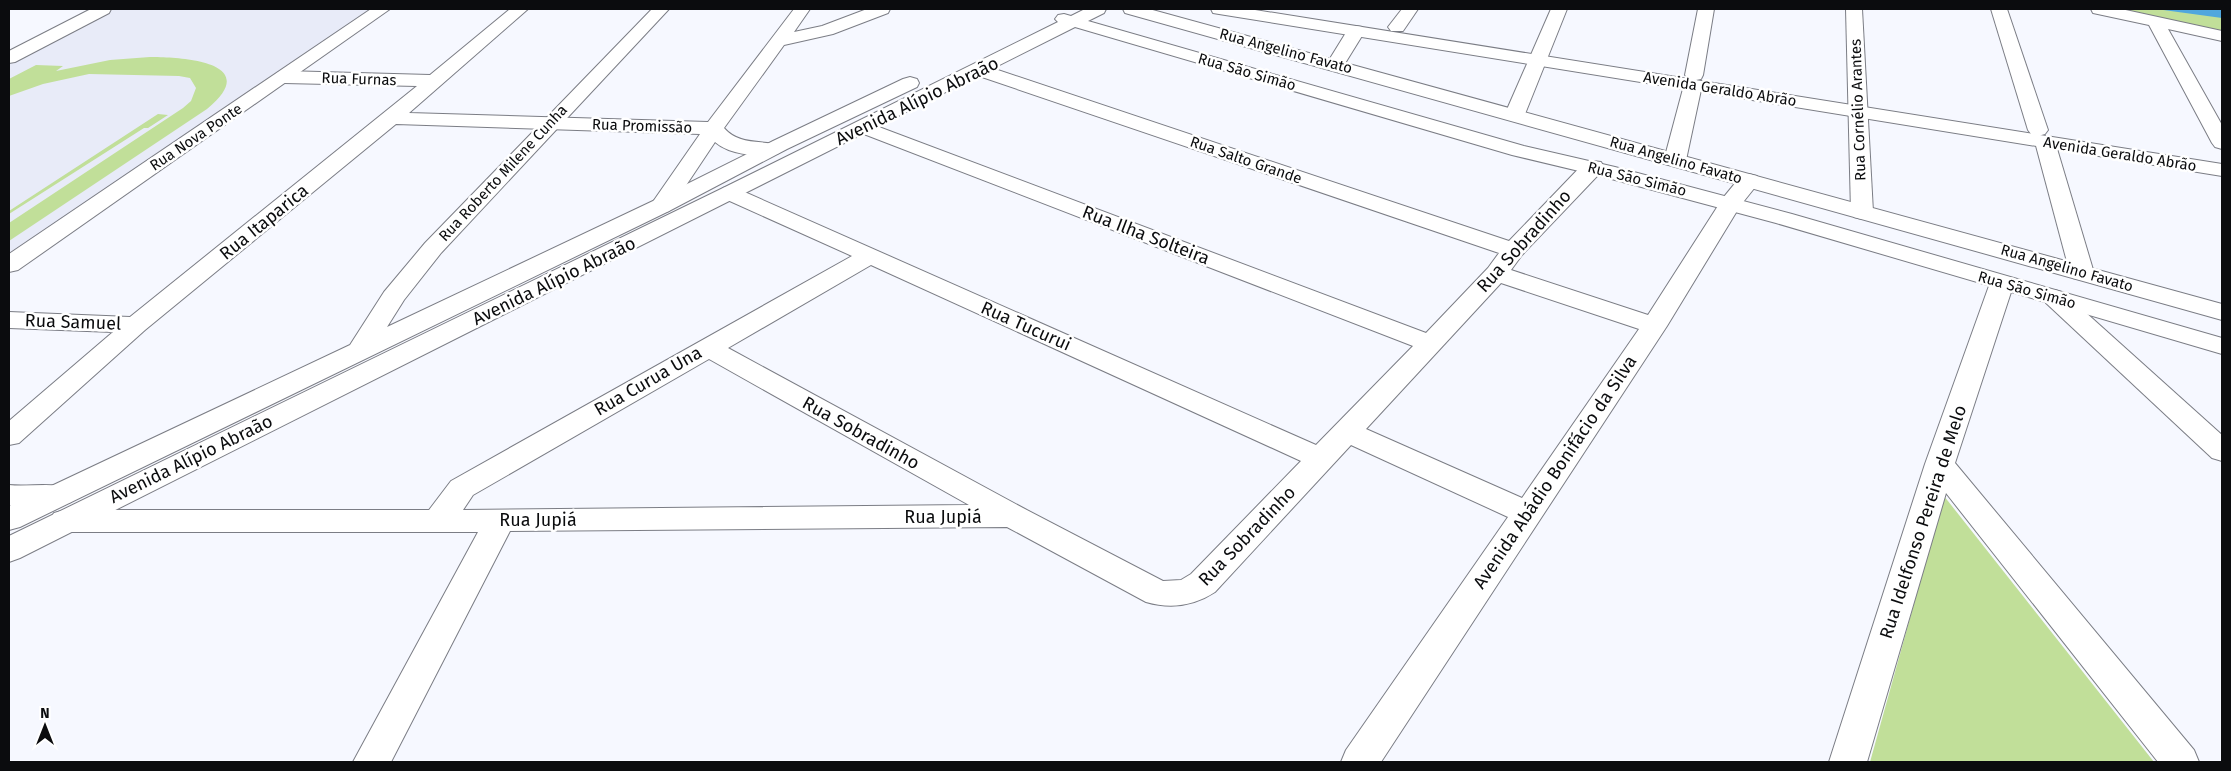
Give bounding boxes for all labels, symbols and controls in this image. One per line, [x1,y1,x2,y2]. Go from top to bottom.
street label: Rua Angelino Favato [1218,25,1354,77]
street label: Rua Cornélio Arantes [1847,39,1869,181]
street label: Rua São Simão [1196,49,1298,95]
street label: Avenida Alípio Abraão [832,52,1002,150]
street label: Avenida Geraldo Abrão [1642,68,1798,110]
street label: Rua Furnas [321,69,397,89]
street label: Rua Nova Ponte [146,100,246,174]
street label: Rua Roberto Milene Cunha [435,101,571,245]
street label: Rua Promissão [592,115,692,137]
street label: Rua Salto Grande [1188,132,1304,188]
street label: Rua Angelino Favato [1608,132,1744,188]
street label: Avenida Geraldo Abrão [2042,133,2198,175]
street label: Rua São Simão [1586,158,1688,200]
street label: Rua Itaparica [215,179,313,265]
street label: Rua Sobradinho [1472,185,1576,297]
street label: Rua Ilha Solteira [1079,201,1213,269]
street label: Avenida Alípio Abraão [469,232,639,330]
street label: Rua Angelino Favato [1999,240,2135,296]
street label: Rua São Simão [1976,267,2078,313]
street label: Rua Tucurui [977,296,1075,356]
street label: Rua Samuel [24,309,122,335]
street label: Rua Curua Una [590,341,706,421]
street label: Avenida Abádio Bonifácio da Silva [1469,351,1641,593]
street label: Rua Sobradinho [799,392,923,474]
street label: Rua Idelfonso Pereira de Melo [1875,402,1971,642]
street label: Avenida Alípio Abraão [106,410,276,508]
street label: Rua Sobradinho [1194,481,1300,591]
street label: Rua Jupiá [904,506,982,528]
street label: Rua Jupiá [499,509,577,531]
north arrow [20,701,70,751]
text: N [40,705,50,722]

